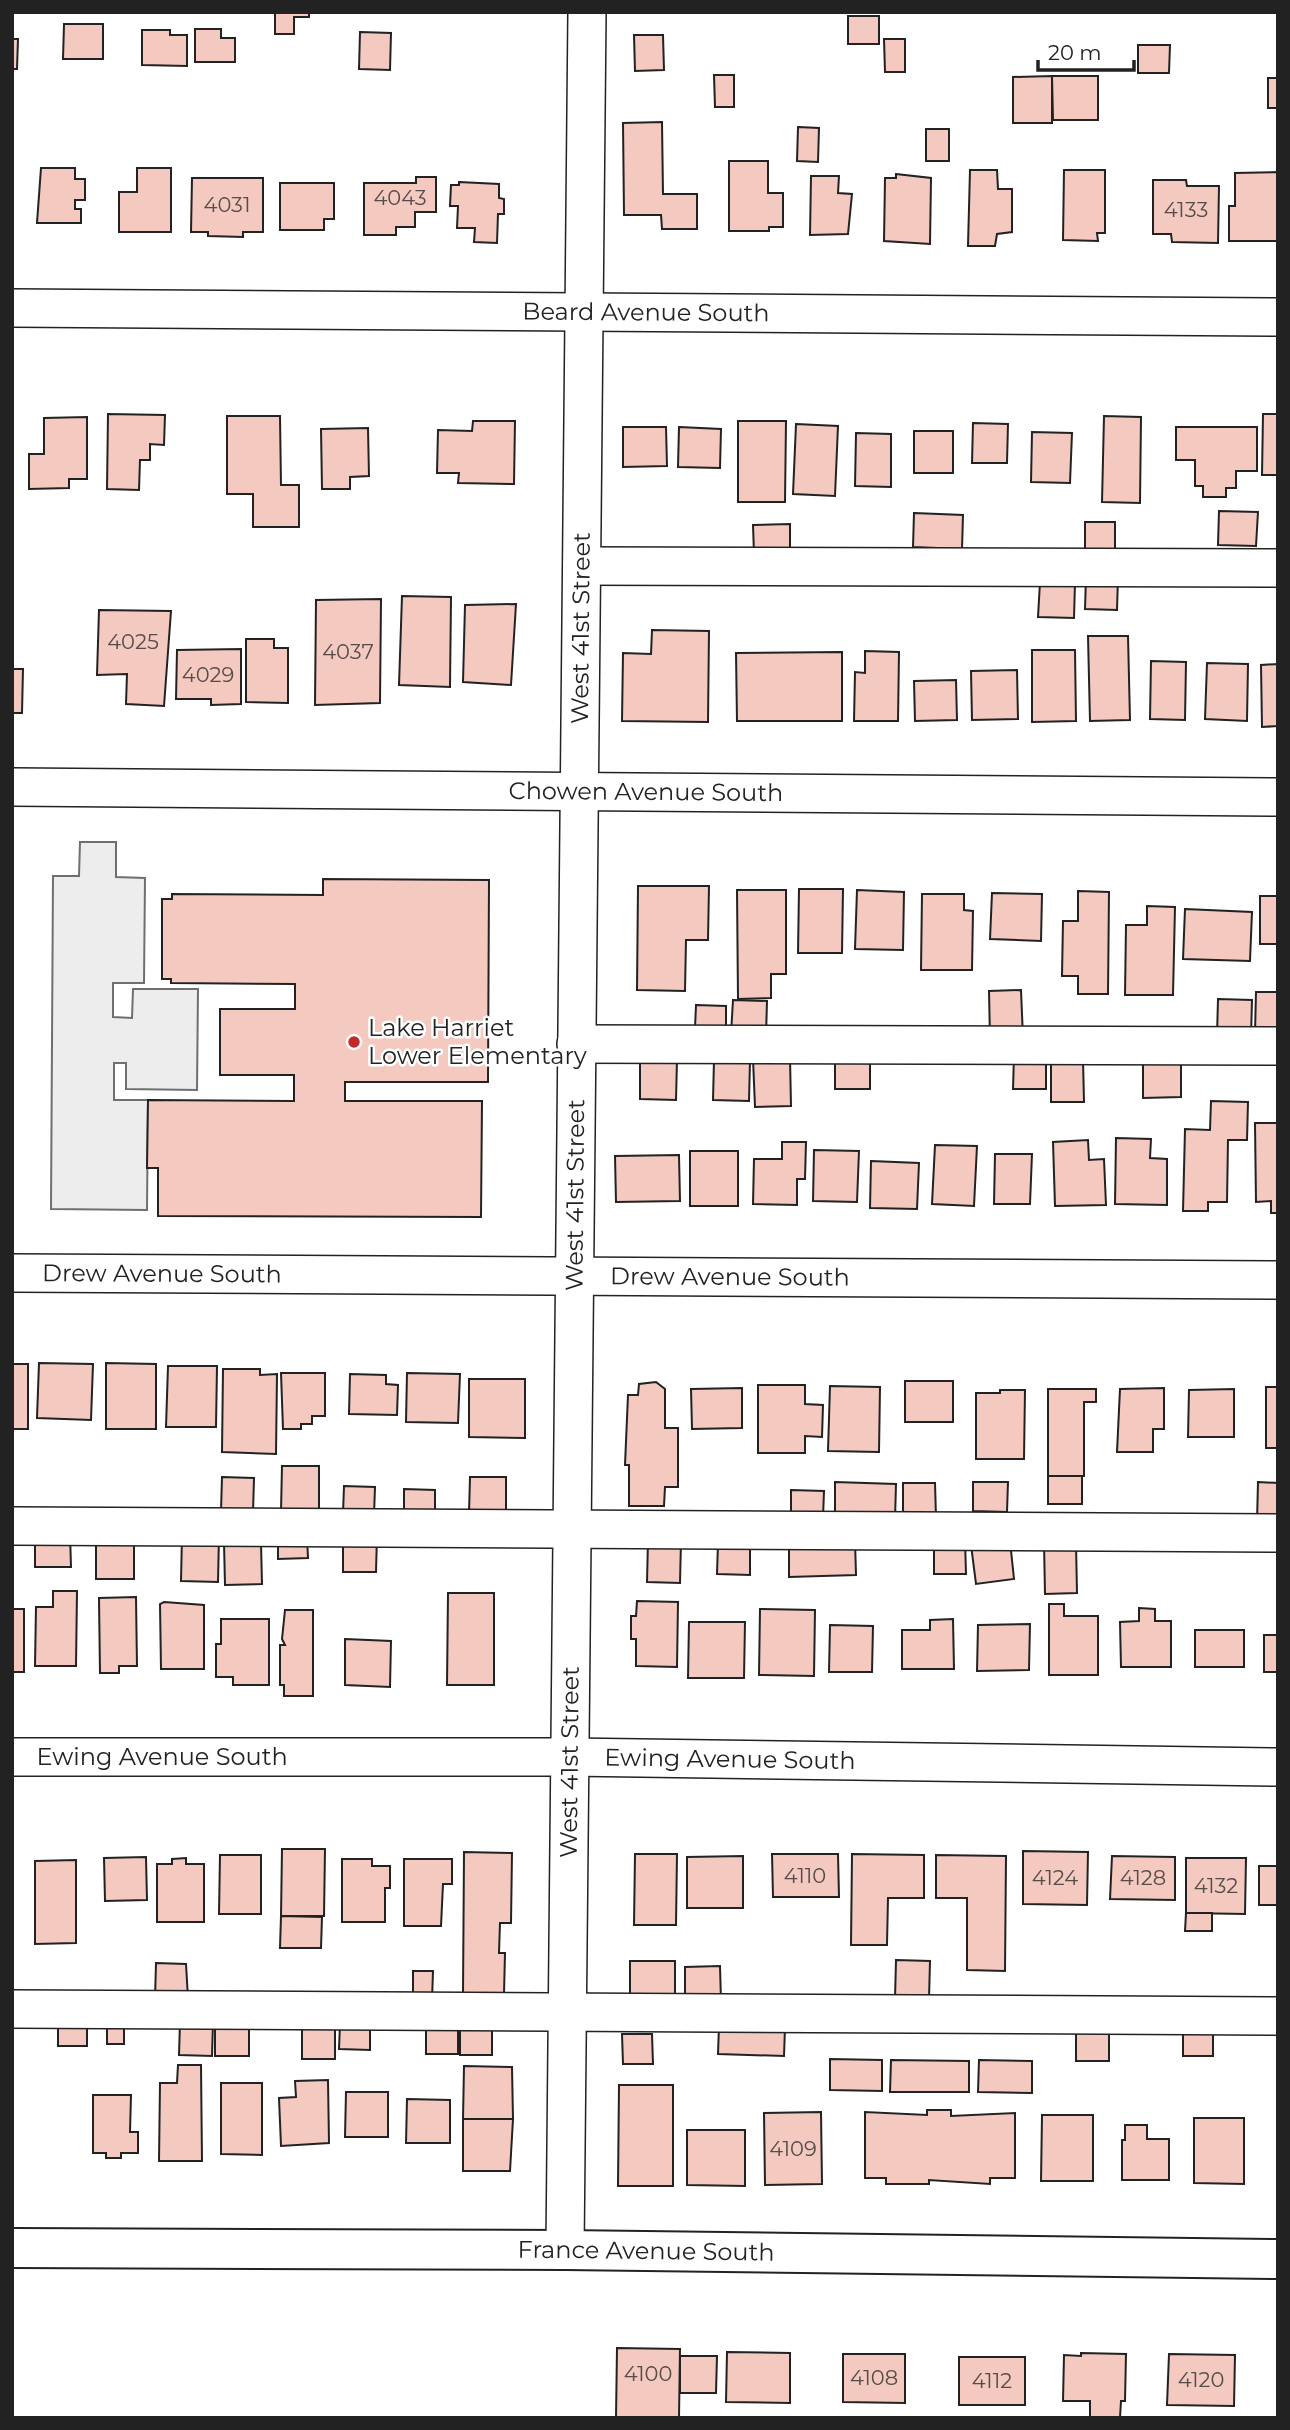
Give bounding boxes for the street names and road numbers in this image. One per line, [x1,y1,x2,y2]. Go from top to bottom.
street label: Beard Avenue South [522,297,770,327]
street label: West 41st Street [565,532,596,724]
street label: Chowen Avenue South [509,776,783,807]
street label: West 41st Street [559,1099,590,1291]
street label: Drew Avenue South [42,1258,282,1288]
street label: Drew Avenue South [610,1261,850,1292]
street label: West 41st Street [554,1666,585,1858]
street label: Ewing Avenue South [36,1742,288,1771]
street label: Ewing Avenue South [604,1743,856,1775]
street label: France Avenue South [517,2235,775,2267]

